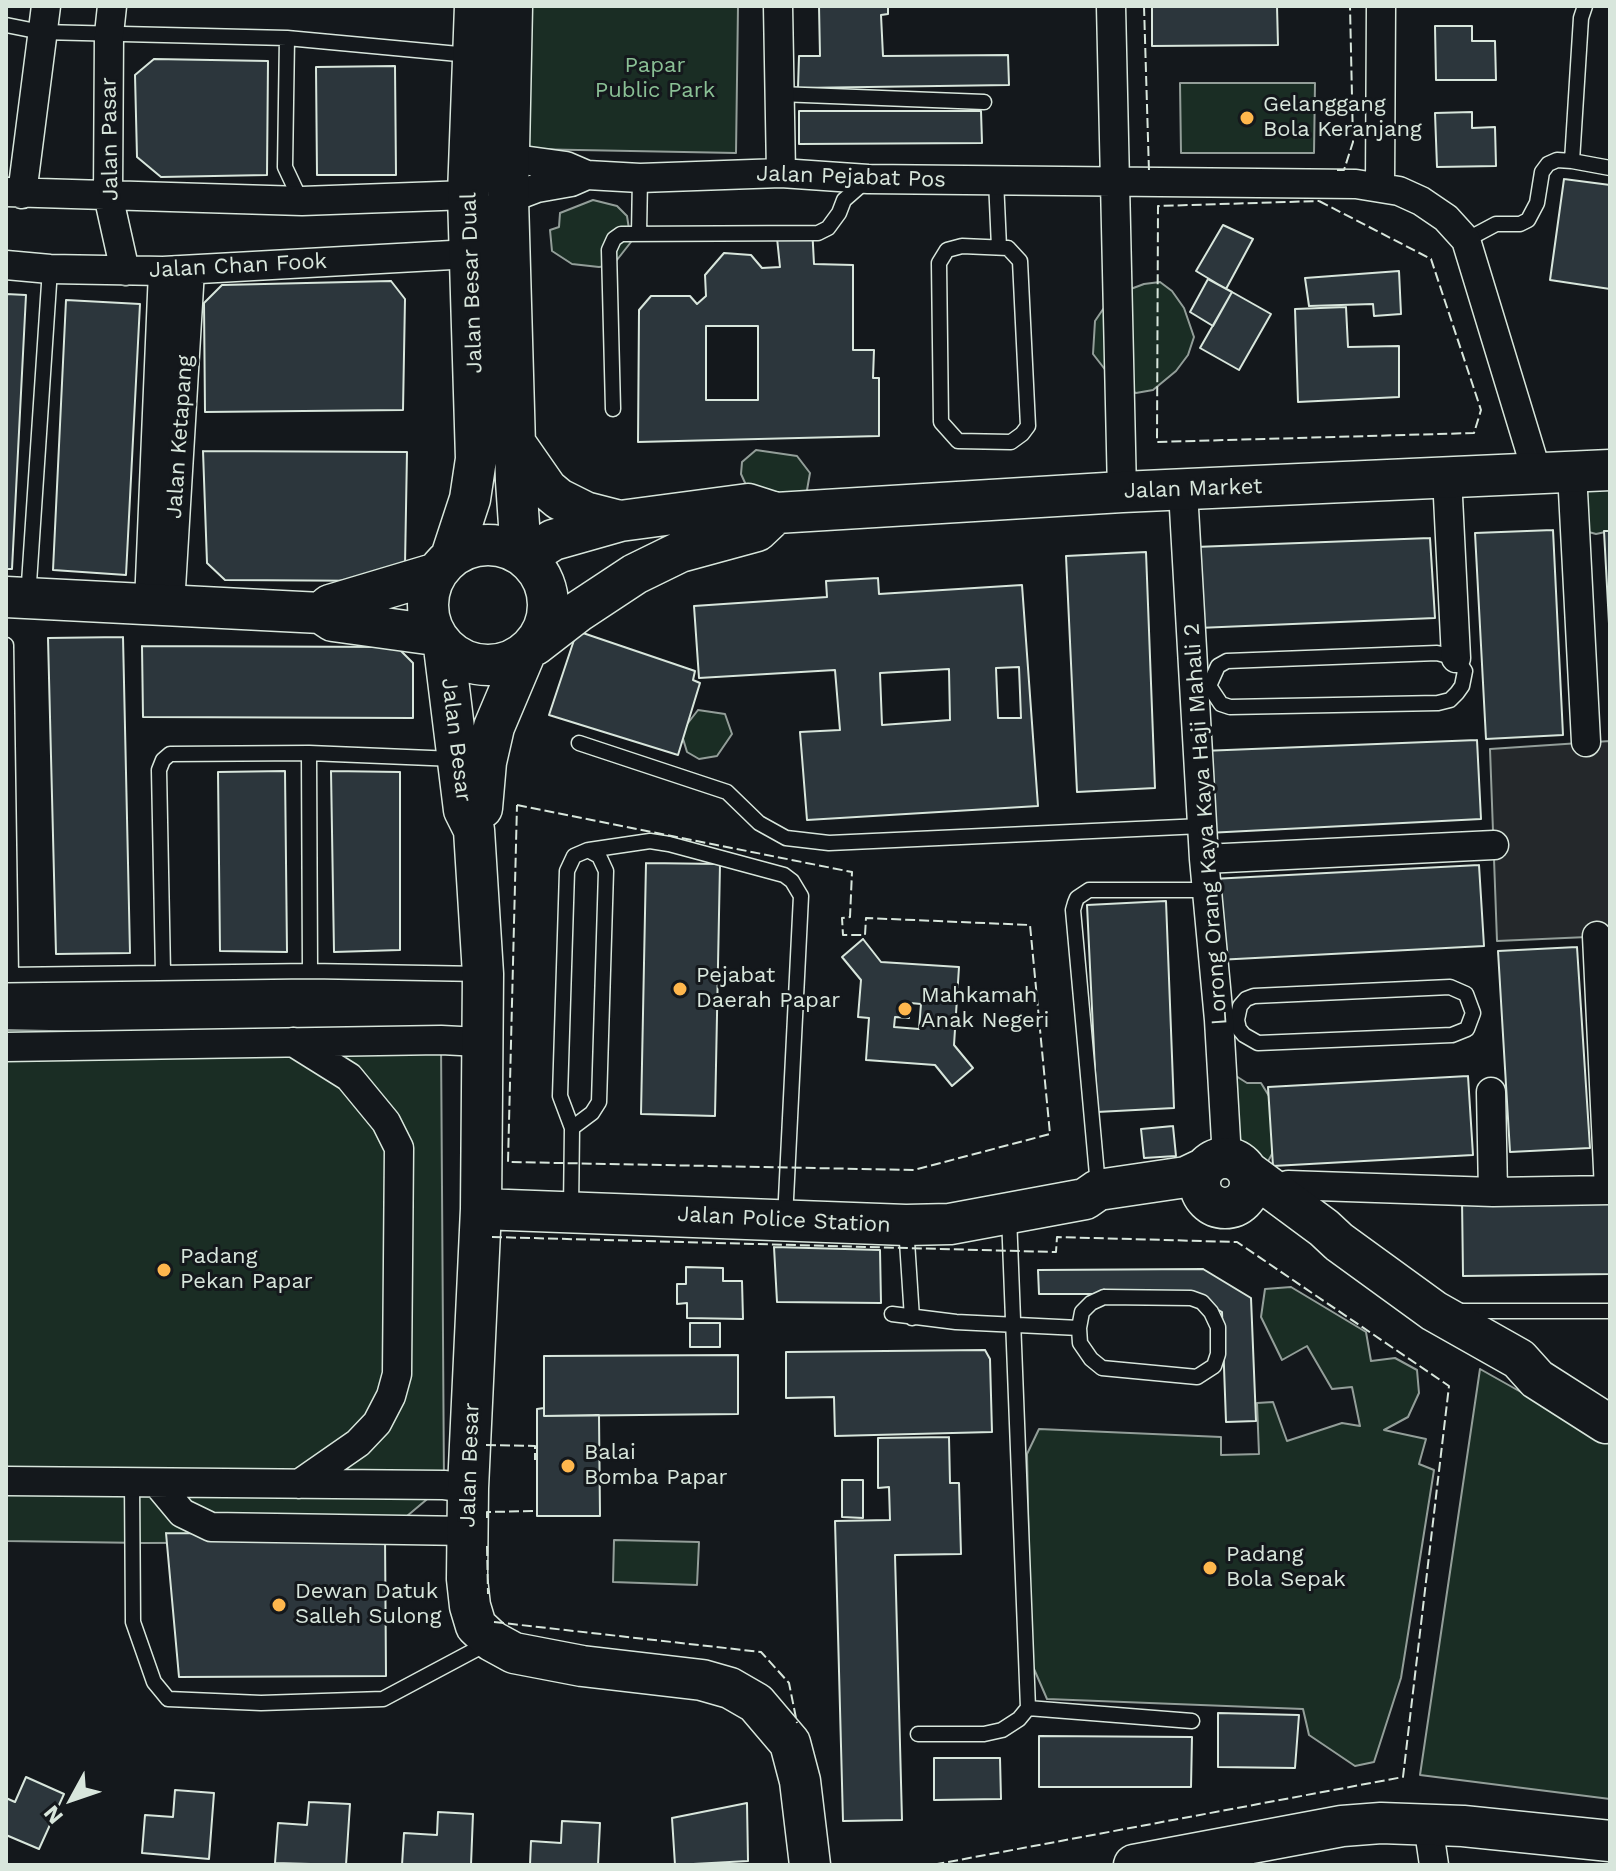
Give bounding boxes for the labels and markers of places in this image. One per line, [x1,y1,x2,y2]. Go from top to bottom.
place label: Gelanggang Bola Keranjang [1263,92,1422,144]
marker: Gelanggang Bola Keranjang [1238,109,1256,127]
place label: Pejabat Daerah Papar [696,963,840,1014]
marker: Pejabat Daerah Papar [671,980,689,998]
place label: Mahkamah Anak Negeri [921,983,1049,1034]
marker: Mahkamah Anak Negeri [896,1000,914,1018]
place label: Padang Pekan Papar [180,1244,313,1296]
marker: Padang Pekan Papar [155,1261,173,1279]
place label: Balai Bomba Papar [584,1440,727,1492]
marker: Balai Bomba Papar [559,1457,577,1475]
place label: Padang Bola Sepak [1226,1542,1346,1594]
marker: Padang Bola Sepak [1201,1559,1219,1577]
place label: Dewan Datuk Salleh Sulong [295,1579,441,1630]
marker: Dewan Datuk Salleh Sulong [270,1596,288,1614]

